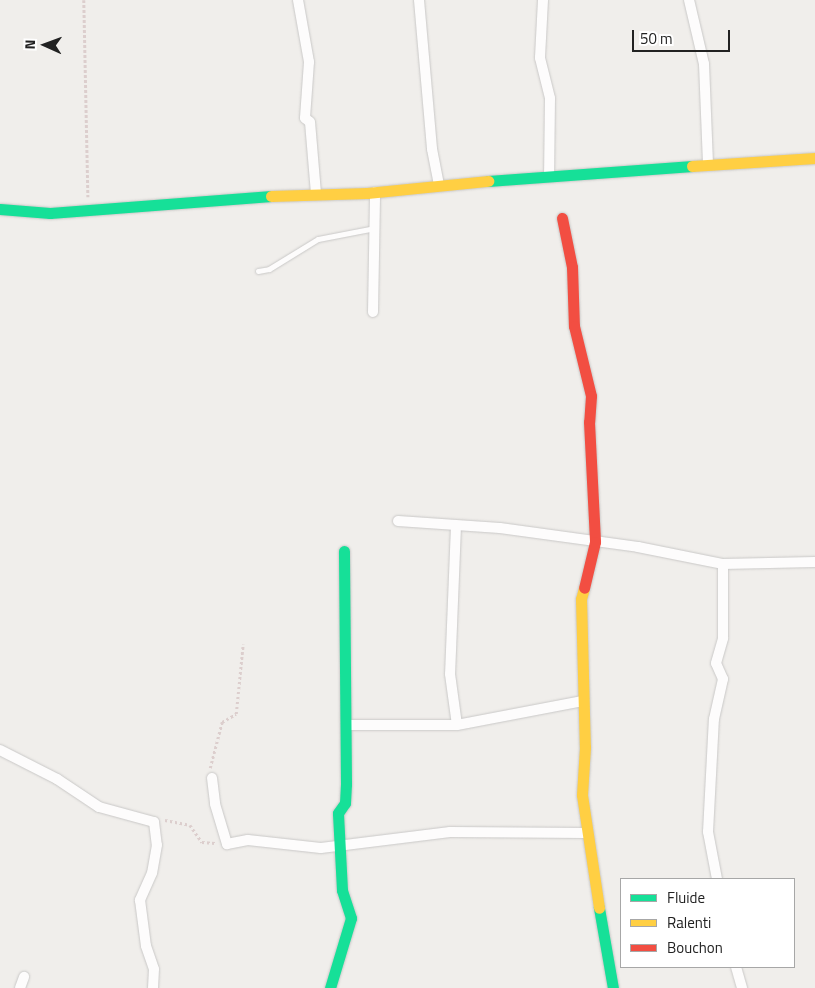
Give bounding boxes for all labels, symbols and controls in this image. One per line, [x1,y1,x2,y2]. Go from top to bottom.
north arrow [20,20,70,70]
scale bar [635,20,732,52]
text: 50 m [640,27,673,50]
text: N [19,39,40,50]
legend [620,878,795,968]
text: Fluide [667,886,705,909]
text: Ralenti [667,911,711,934]
text: Bouchon [667,936,723,959]

